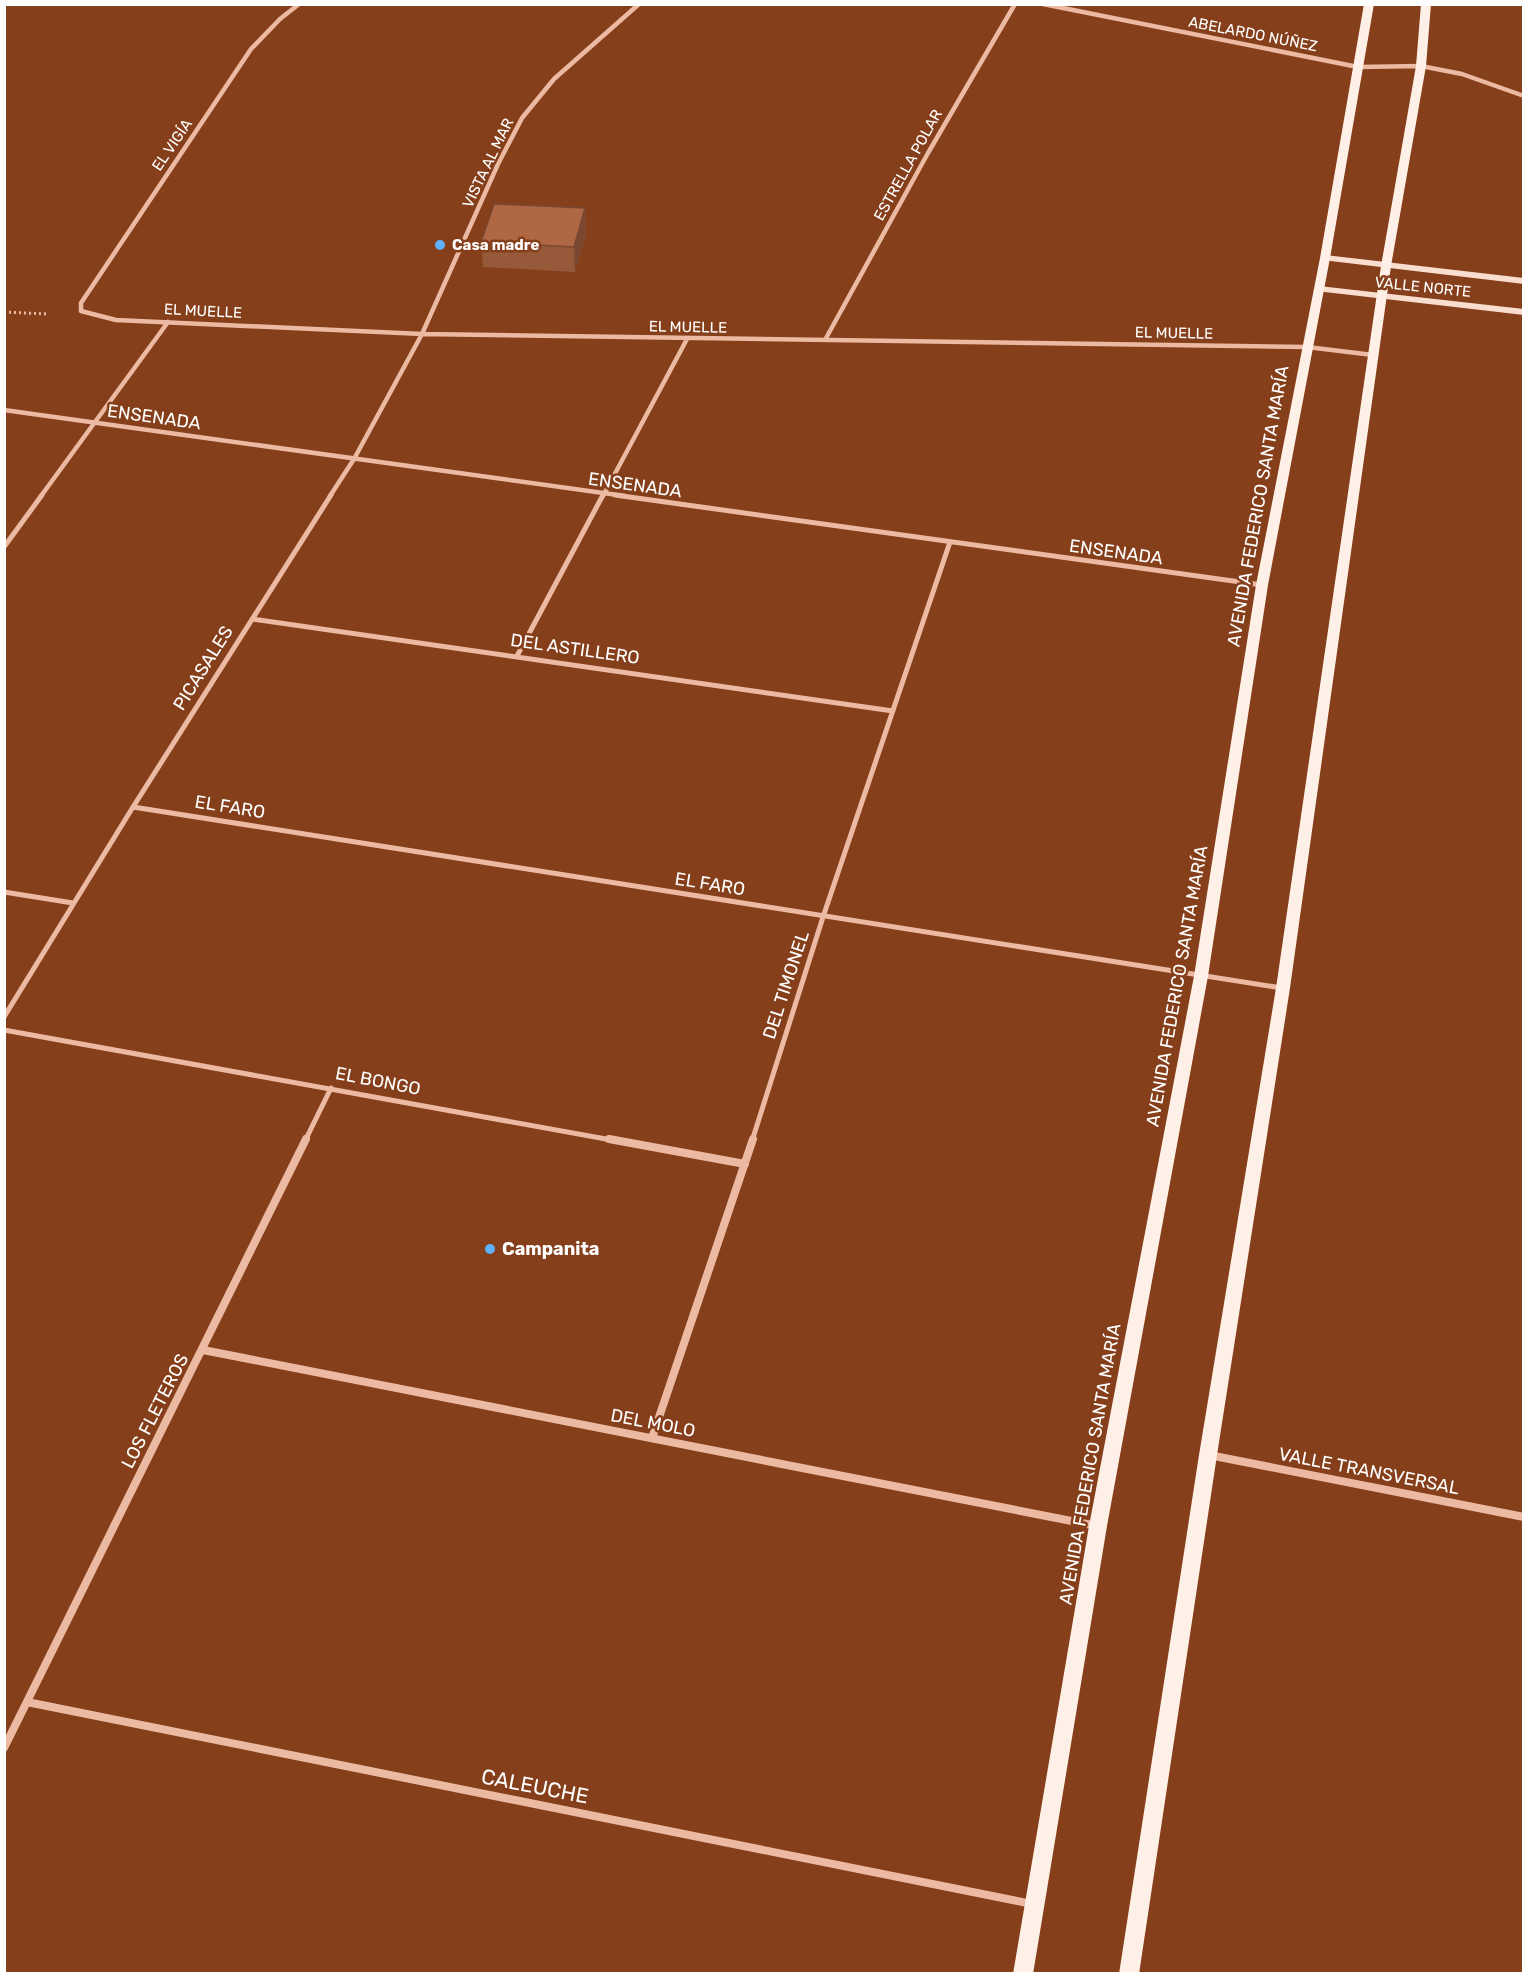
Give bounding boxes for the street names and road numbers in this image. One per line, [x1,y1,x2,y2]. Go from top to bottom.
street label: ABELARDO NÚÑEZ [1187,13,1319,55]
street label: ESTRELLA POLAR [870,106,946,224]
street label: VISTA AL MAR [459,115,517,211]
street label: EL VIGÍA [148,116,196,174]
street label: VALLE NORTE [1374,273,1472,301]
street label: EL MUELLE [163,300,243,322]
street label: EL MUELLE [649,317,727,337]
street label: EL MUELLE [1135,323,1213,343]
street label: AVENIDA FEDERICO SANTA MARÍA [1222,364,1294,648]
street label: ENSENADA [106,400,202,434]
street label: ENSENADA [587,468,683,502]
street label: ENSENADA [1068,535,1164,569]
street label: PICASALES [168,622,238,714]
street label: DEL ASTILLERO [509,629,641,669]
street label: EL FARO [193,791,267,823]
street label: AVENIDA FEDERICO SANTA MARÍA [1141,844,1213,1128]
street label: EL FARO [673,868,747,900]
street label: DEL TIMONEL [758,928,814,1042]
street label: EL BONGO [334,1062,422,1100]
street label: AVENIDA FEDERICO SANTA MARÍA [1054,1322,1126,1606]
street label: LOS FLETEROS [117,1350,193,1472]
street label: DEL MOLO [609,1404,697,1442]
street label: VALLE TRANSVERSAL [1277,1443,1461,1499]
street label: CALEUCHE [479,1763,591,1809]

